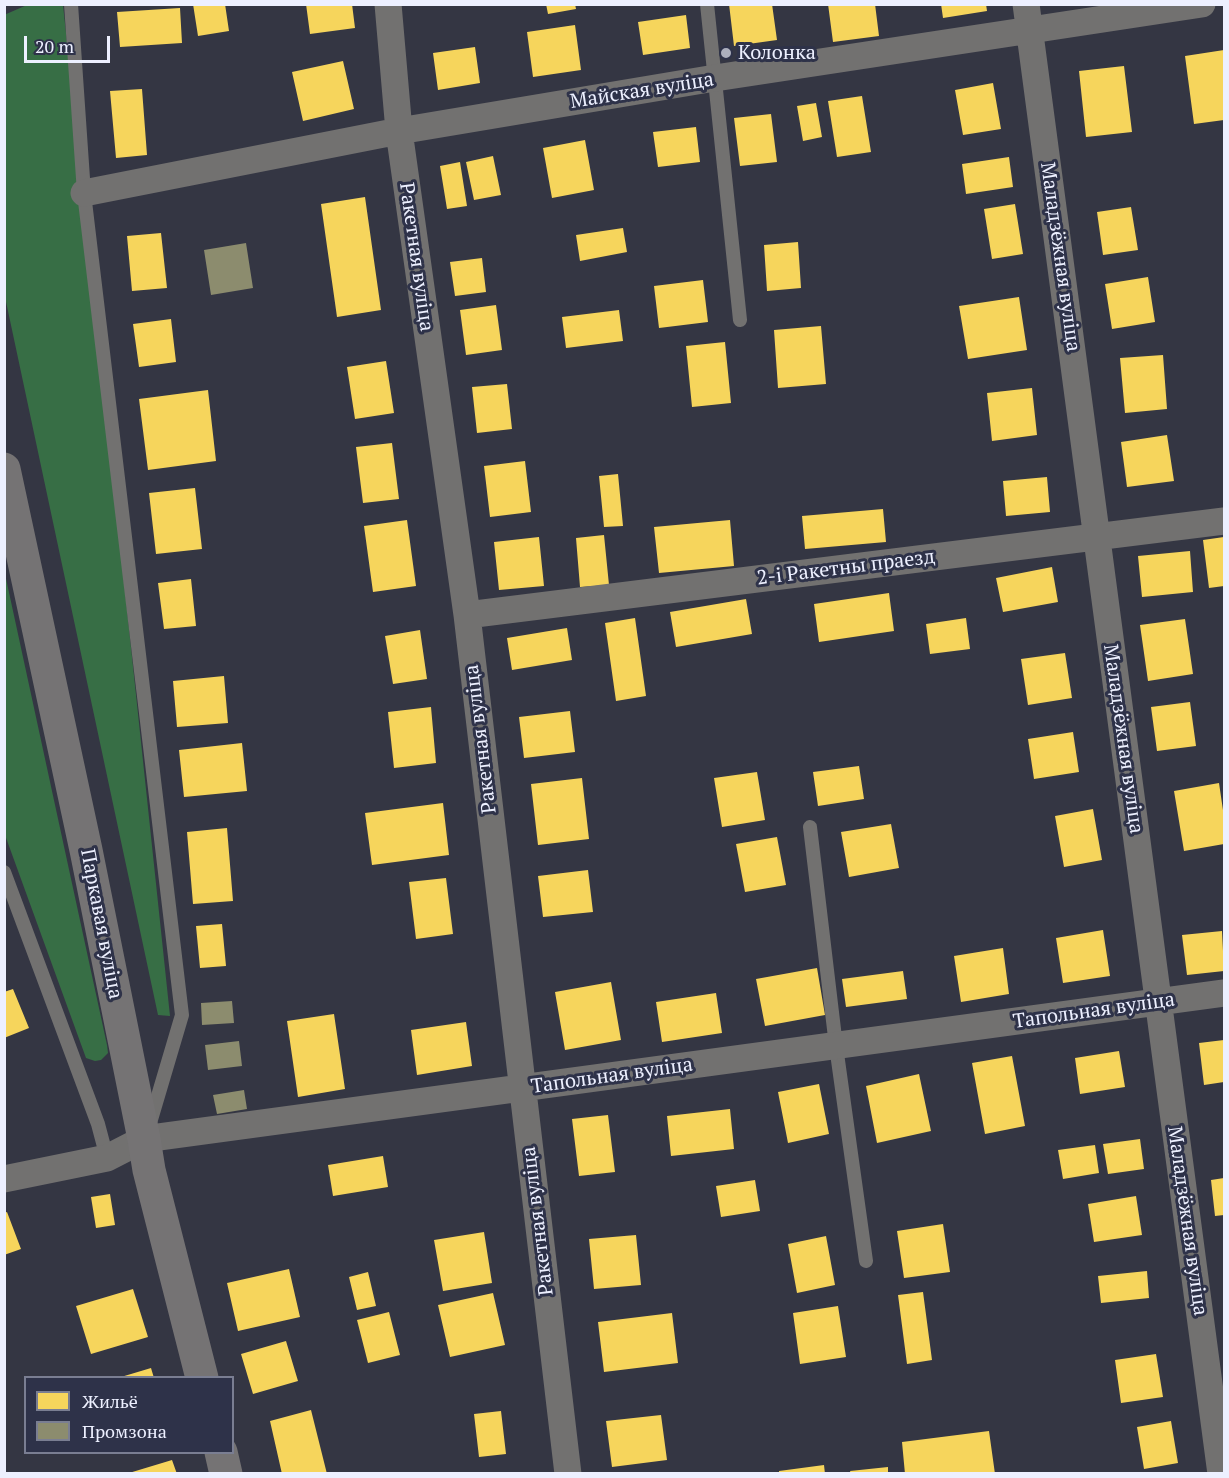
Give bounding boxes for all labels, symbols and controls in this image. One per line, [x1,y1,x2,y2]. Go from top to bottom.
scale bar [27,24,112,62]
text: 20 m [35,34,74,58]
place label: Колонка [738,41,816,65]
marker: Колонка [719,46,733,60]
street label: Майская вуліца [569,68,715,114]
street label: Маладзёжная вуліца [1035,161,1085,353]
street label: Ракетная вуліца [394,181,438,333]
street label: 2-і Ракетны праезд [756,545,936,591]
street label: Маладзёжная вуліца [1098,643,1148,835]
street label: Ракетная вуліца [460,663,502,815]
street label: Паркавая вуліца [75,847,127,1001]
street label: Тапольная вуліца [1012,988,1176,1034]
street label: Тапольная вуліца [530,1053,694,1099]
street label: Маладзёжная вуліца [1162,1125,1212,1317]
street label: Ракетная вуліца [517,1145,559,1297]
legend [24,1376,234,1454]
text: Жильё [82,1389,138,1413]
text: Промзона [82,1419,167,1443]

